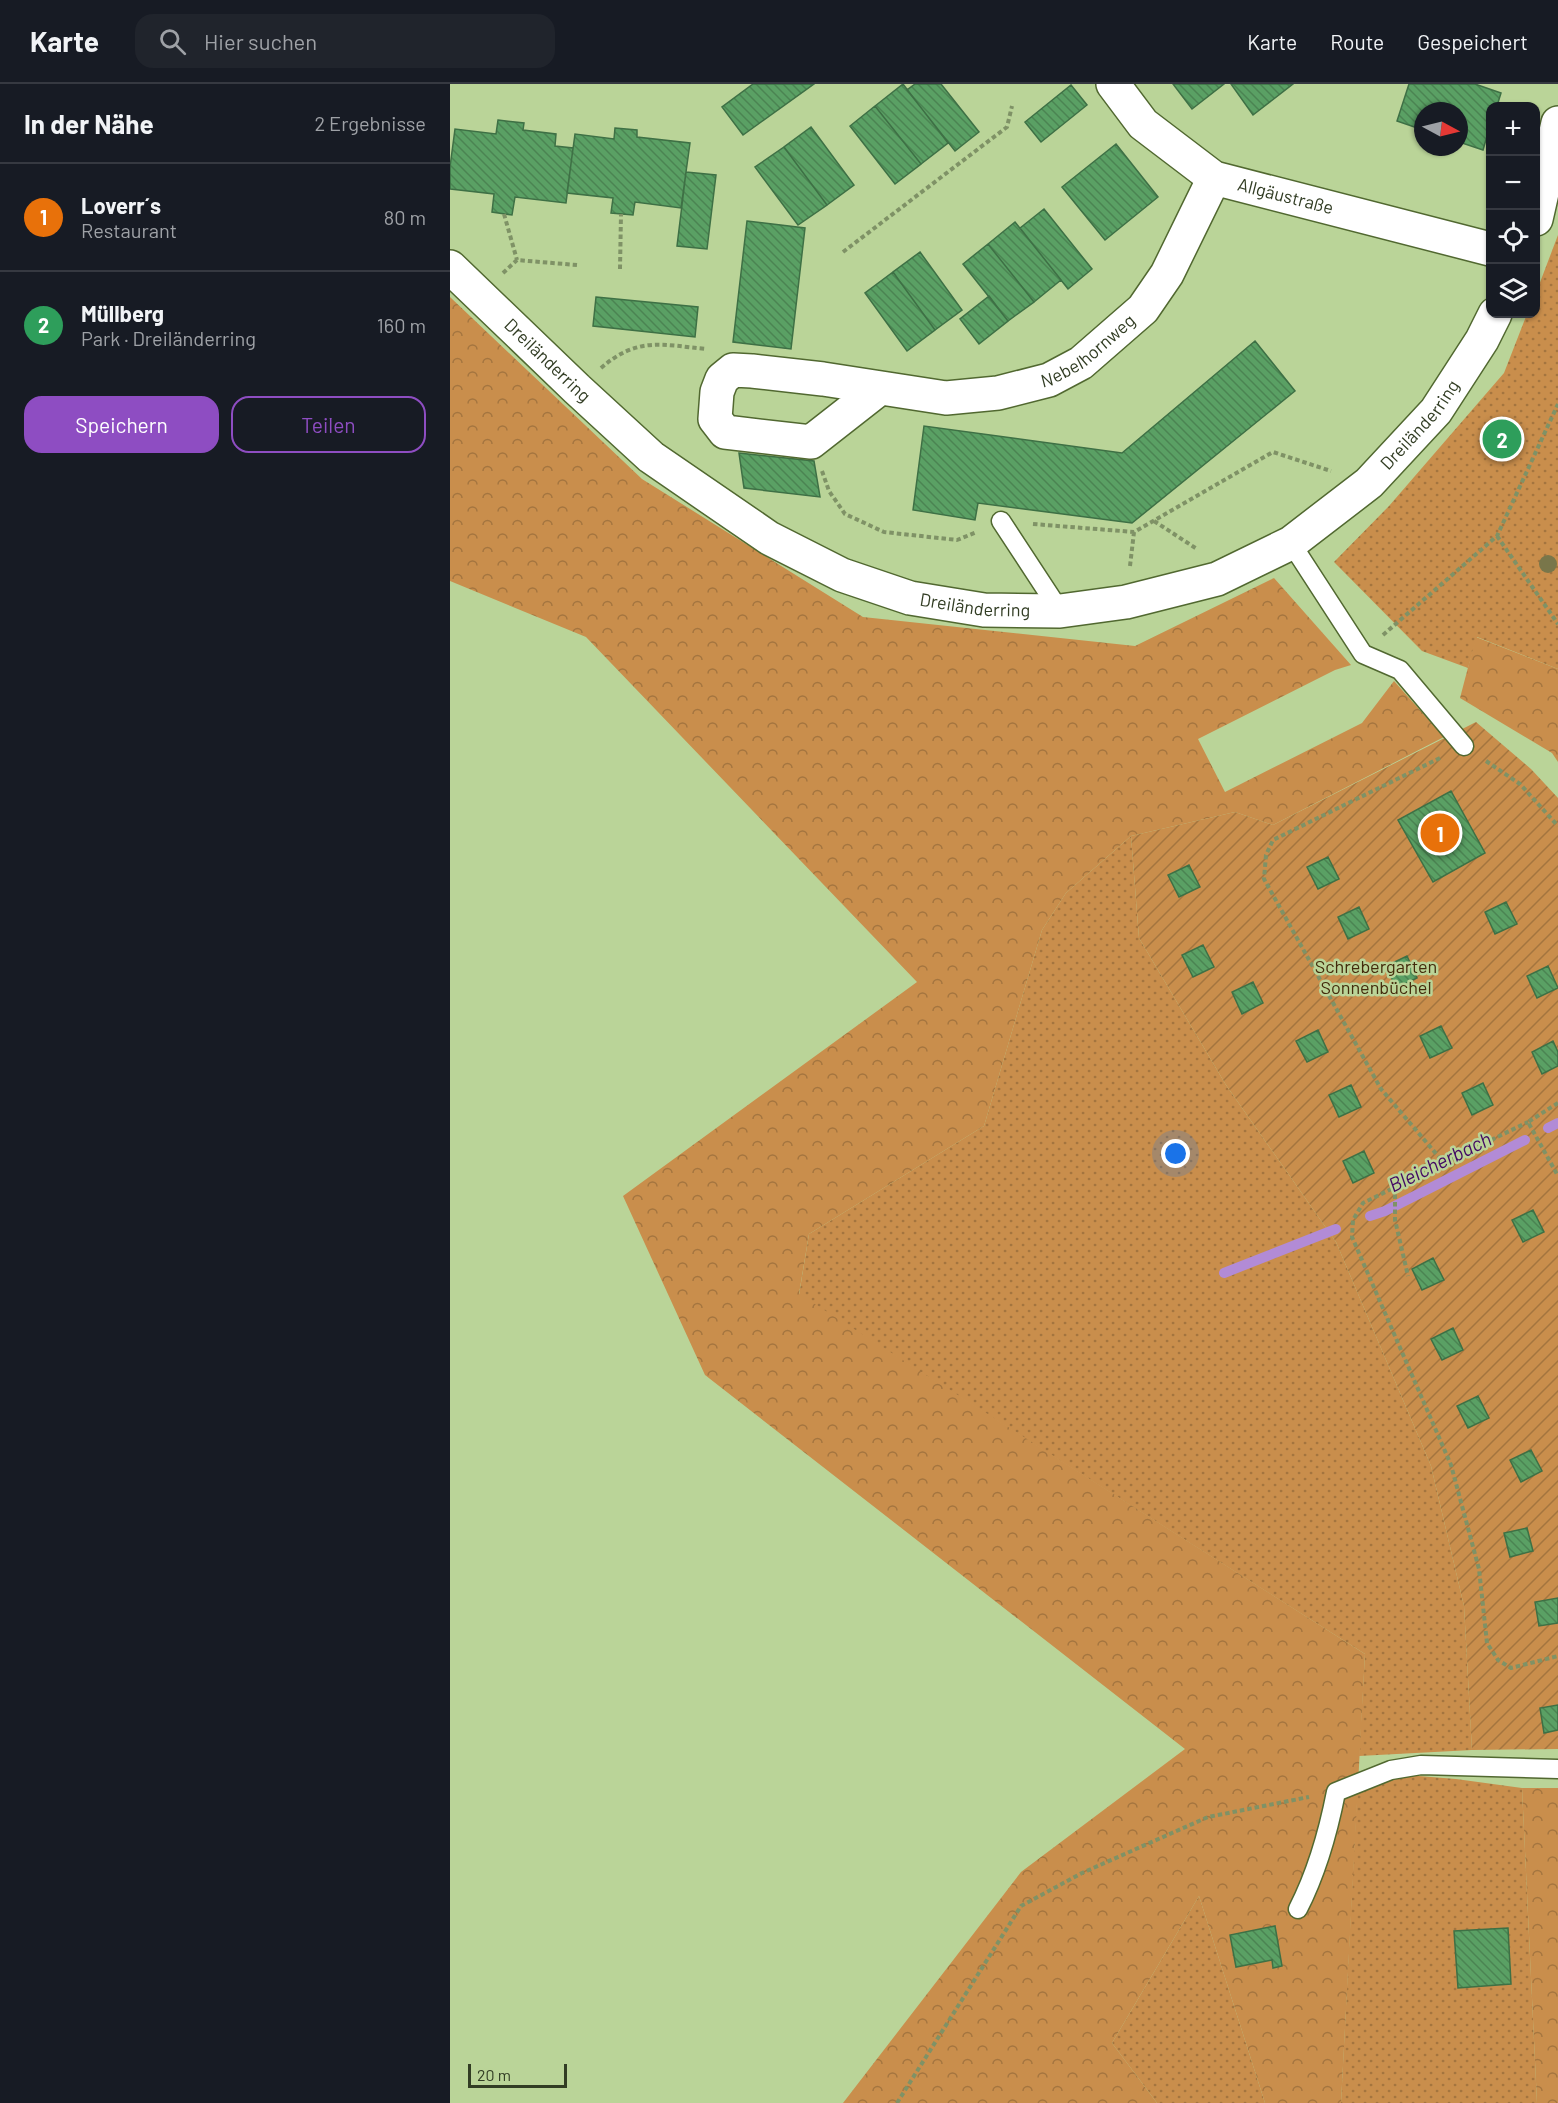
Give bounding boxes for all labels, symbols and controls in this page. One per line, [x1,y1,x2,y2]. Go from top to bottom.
search box [135,14,555,68]
text: Karte [30,24,99,58]
icon: search [156,25,189,58]
text: Hier suchen [204,28,317,54]
text: Karte [1247,29,1297,54]
text: Route [1330,29,1384,54]
text: Gespeichert [1417,29,1528,54]
north arrow [1414,102,1468,156]
map controls [1486,102,1540,318]
button: + [1486,102,1540,156]
text: In der Nähe [24,108,154,139]
text: 2 Ergebnisse [314,111,426,135]
button: − [1486,156,1540,210]
street label: Allgäustraße [1235,173,1336,218]
text: Loverr´s [81,192,161,218]
text: 1 [40,205,47,229]
text: 80 m [384,205,426,229]
button: locate [1486,210,1540,264]
text: Restaurant [81,218,177,242]
button: layers [1486,264,1540,318]
text: Müllberg [81,300,164,326]
street label: Nebelhornweg [1038,309,1139,392]
text: 2 [38,313,49,337]
text: 160 m [377,313,426,337]
street label: Dreiländerring [500,313,596,406]
text: Park · Dreiländerring [81,326,256,350]
street label: Dreiländerring [1375,375,1463,474]
button: Speichern [24,396,219,453]
button: Teilen [231,396,426,453]
pin: 2 [1482,416,1522,462]
street label: Dreiländerring [918,588,1030,621]
pin: 1 [1420,810,1460,855]
park label: Schrebergarten Sonnenbüchel [1315,955,1437,998]
water label: Bleicherbach [1384,1126,1495,1196]
your location [1161,1139,1190,1168]
scale bar [468,2061,567,2088]
text: 20 m [477,2065,511,2084]

